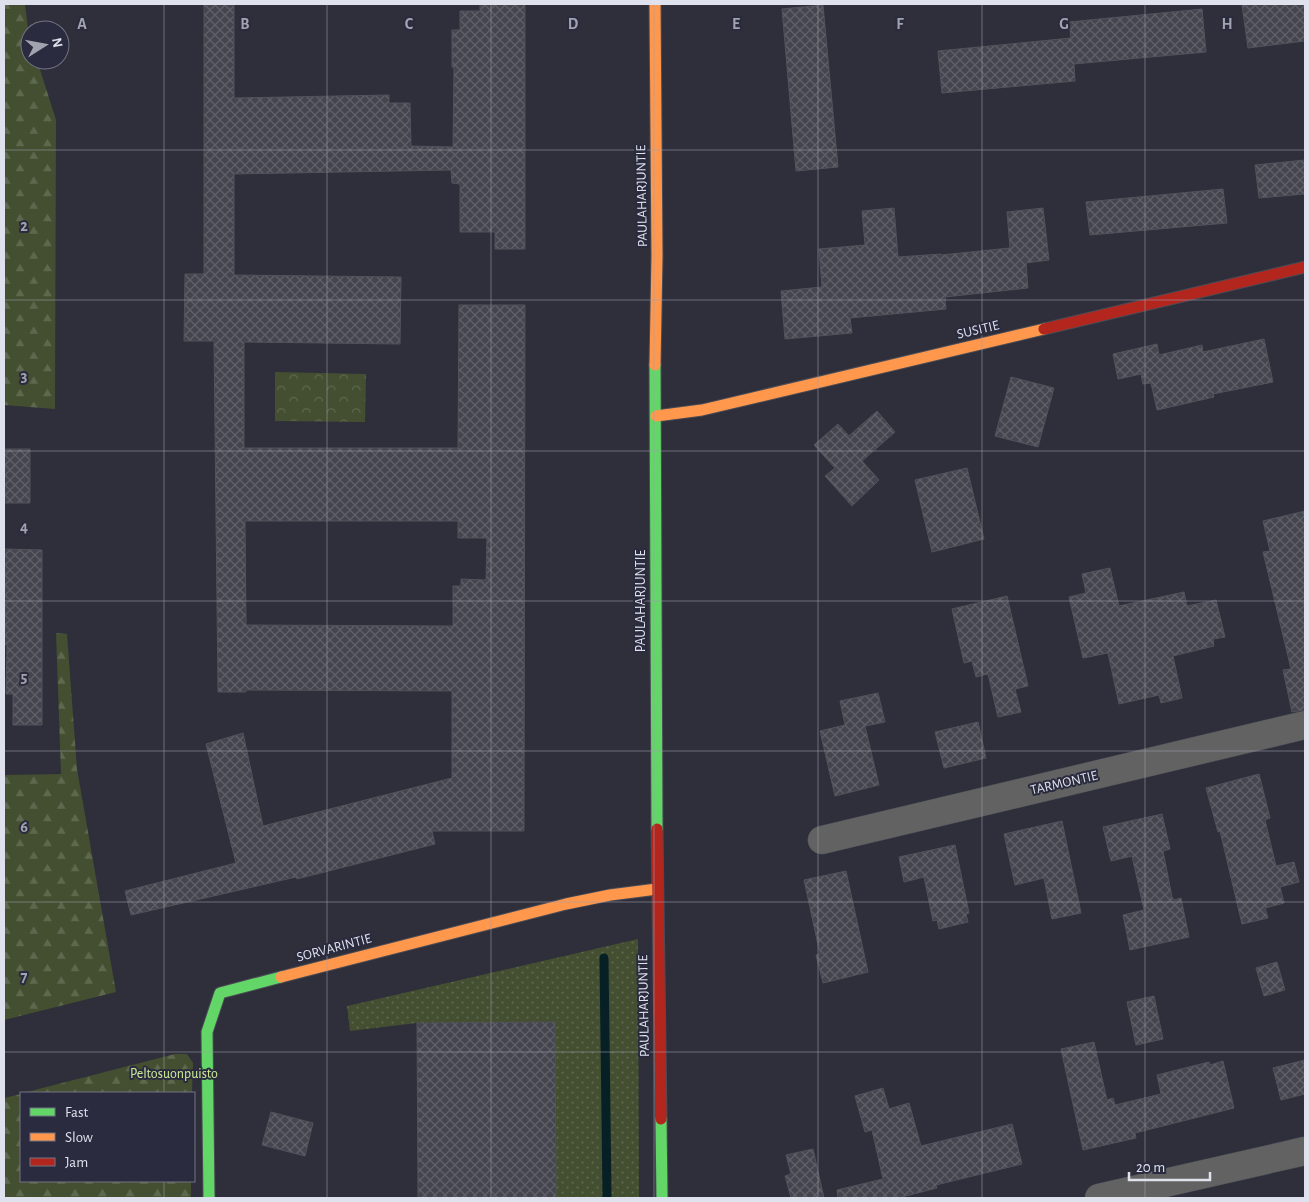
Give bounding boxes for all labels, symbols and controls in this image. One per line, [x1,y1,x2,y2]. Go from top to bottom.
text: A [77,16,87,32]
text: B [240,16,250,32]
text: C [405,16,414,32]
text: D [568,16,579,32]
text: E [732,16,740,32]
text: F [896,16,904,32]
text: G [1059,16,1069,32]
text: H [1221,16,1233,32]
north arrow [20,20,70,70]
text: N [49,37,65,49]
street label: PAULAHARJUNTIE [634,144,650,247]
text: 2 [20,218,28,234]
street label: SUSITIE [956,318,1001,342]
text: 3 [21,368,28,384]
text: 4 [20,519,28,535]
street label: PAULAHARJUNTIE [634,550,648,652]
text: 5 [21,669,28,685]
street label: TARMONTIE [1029,768,1099,798]
text: 6 [20,819,28,835]
street label: SORVARINTIE [295,931,373,965]
street label: PAULAHARJUNTIE [636,954,652,1057]
text: 7 [21,969,28,985]
park label: Peltosuonpuisto [130,1067,218,1081]
legend [20,1092,195,1182]
text: Fast [65,1105,89,1120]
text: Slow [65,1130,93,1145]
scale bar [1129,1150,1210,1182]
text: Jam [65,1155,88,1170]
text: 20 m [1136,1160,1165,1175]

